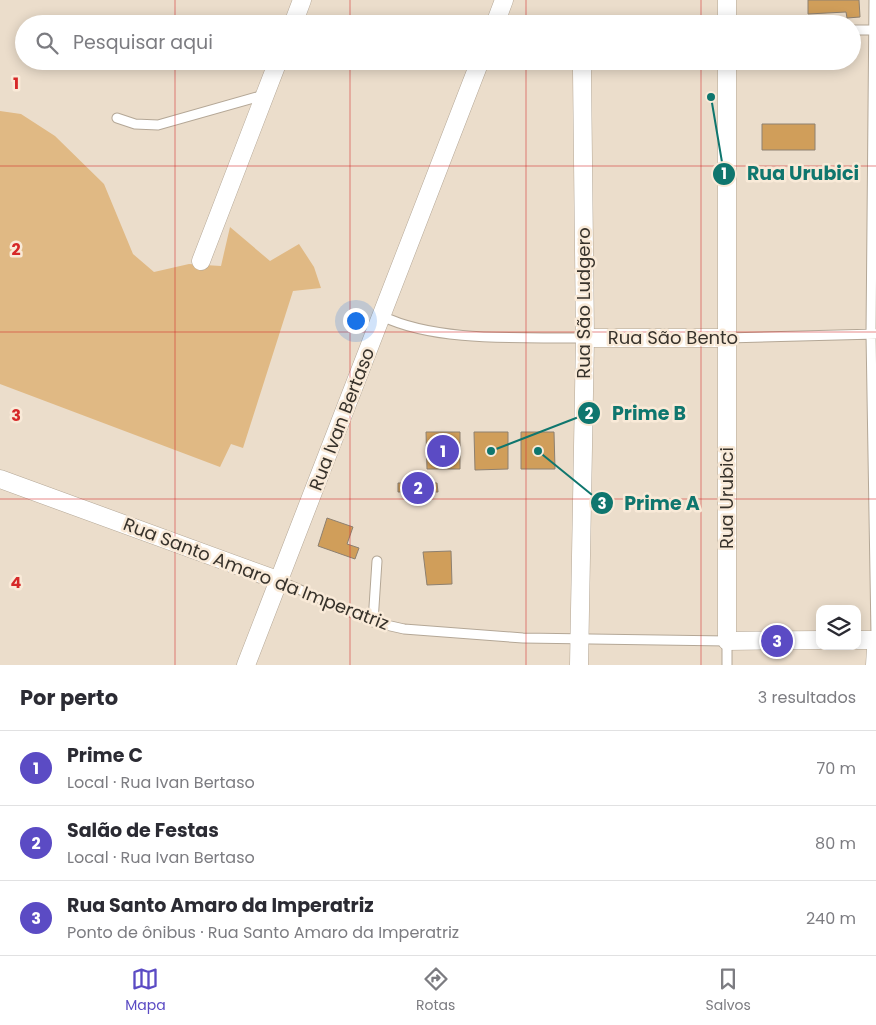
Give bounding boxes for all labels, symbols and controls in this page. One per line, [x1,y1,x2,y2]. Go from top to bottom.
search box [15,15,861,70]
icon: search [33,29,61,57]
text: Pesquisar aqui [73,29,213,56]
text: 1 [13,72,19,95]
callout: Rua Urubici [712,157,869,191]
text: Rua Urubici [747,160,859,187]
text: 1 [721,163,727,184]
street label: Rua São Ludgero [571,227,596,379]
text: 2 [11,238,21,261]
your location [343,308,369,334]
street label: Rua São Bento [608,325,738,350]
street label: Rua Ivan Bertaso [303,344,380,494]
callout: Prime B [577,396,696,430]
text: Prime B [612,400,686,427]
text: 2 [585,403,594,424]
text: 3 [11,404,21,427]
pin: 1 [427,432,459,470]
street label: Rua Urubici [714,447,739,549]
pin: 2 [402,469,434,507]
callout: Prime A [590,486,710,520]
text: Prime A [624,490,700,517]
text: 3 [597,493,607,514]
street label: Rua Santo Amaro da Imperatriz [120,511,393,636]
text: 4 [11,571,22,594]
map controls [816,605,861,650]
button: layers [816,605,861,650]
pin: 3 [761,622,793,660]
text: Por perto [20,683,118,712]
text: 3 resultados [758,686,856,709]
text: Prime C [67,742,143,769]
text: 1 [33,757,39,780]
text: 70 m [816,757,856,780]
text: Local · Rua Ivan Bertaso [67,771,255,794]
text: Salão de Festas [67,817,219,844]
text: 2 [31,832,41,855]
text: 80 m [815,832,856,855]
text: Local · Rua Ivan Bertaso [67,846,255,869]
text: Rua Santo Amaro da Imperatriz [67,892,374,919]
text: 3 [31,907,41,930]
text: 240 m [806,907,856,930]
text: Ponto de ônibus · Rua Santo Amaro da Imperatriz [67,921,459,944]
tab: Mapa [125,965,166,1016]
tab: Rotas [416,965,455,1016]
tab: Salvos [706,965,751,1016]

